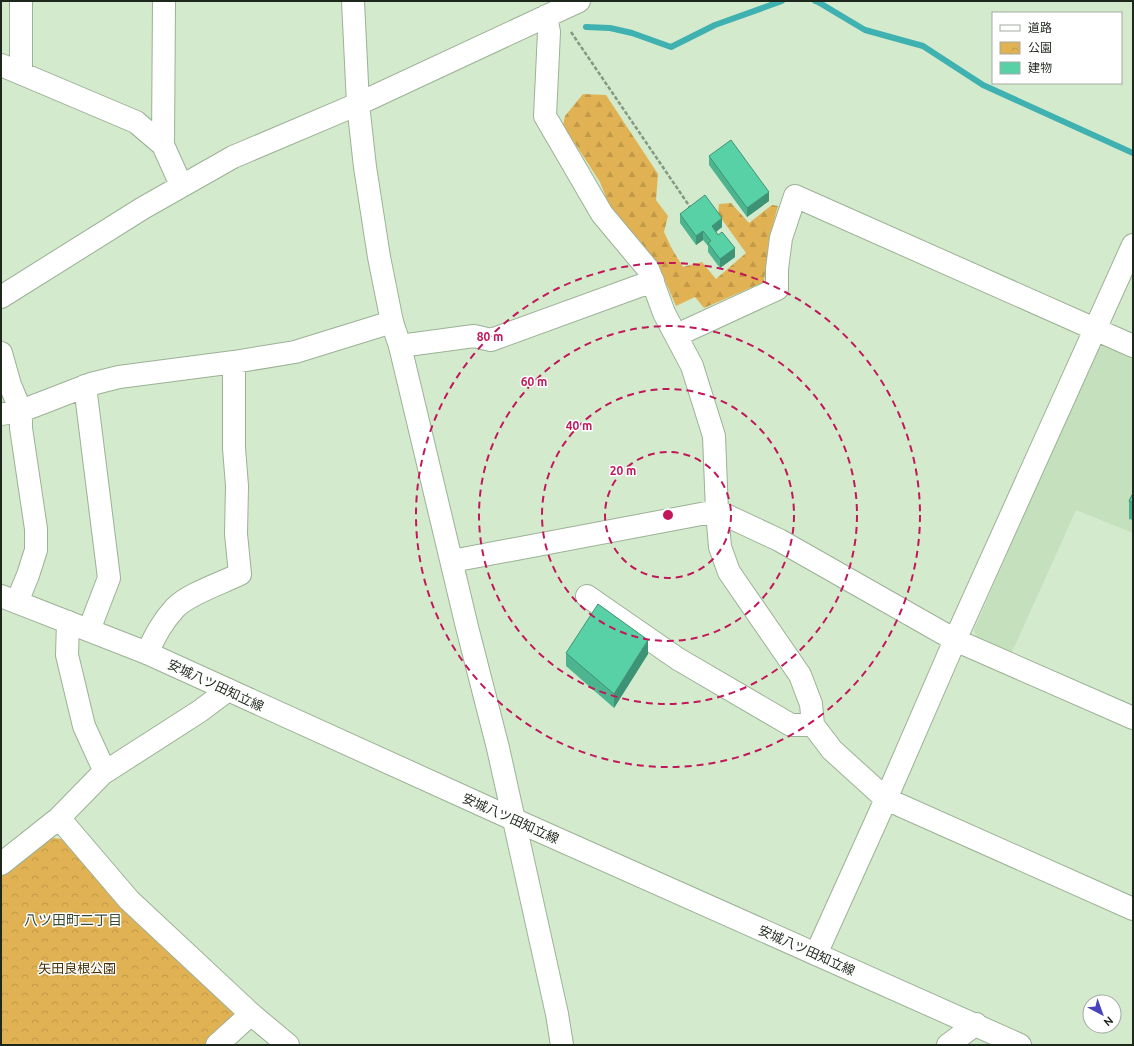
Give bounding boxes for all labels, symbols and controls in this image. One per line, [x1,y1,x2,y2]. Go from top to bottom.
legend [992,12,1122,84]
text: 道路 [1028,21,1052,34]
text: 公園 [1028,41,1052,54]
text: 建物 [1028,61,1052,74]
text: 80 m [477,330,503,343]
text: 60 m [521,375,547,388]
text: 40 m [566,419,592,432]
text: 20 m [610,464,636,477]
centre of rings [661,508,675,522]
street label: 安城八ツ田知立線 [166,657,266,713]
street label: 安城八ツ田知立線 [461,790,561,846]
district label: 八ツ田町二丁目 [24,912,122,928]
street label: 安城八ツ田知立線 [757,922,857,978]
park label: 矢田良根公園 [38,961,116,975]
north arrow [1082,994,1122,1034]
text: N [1102,1014,1116,1029]

